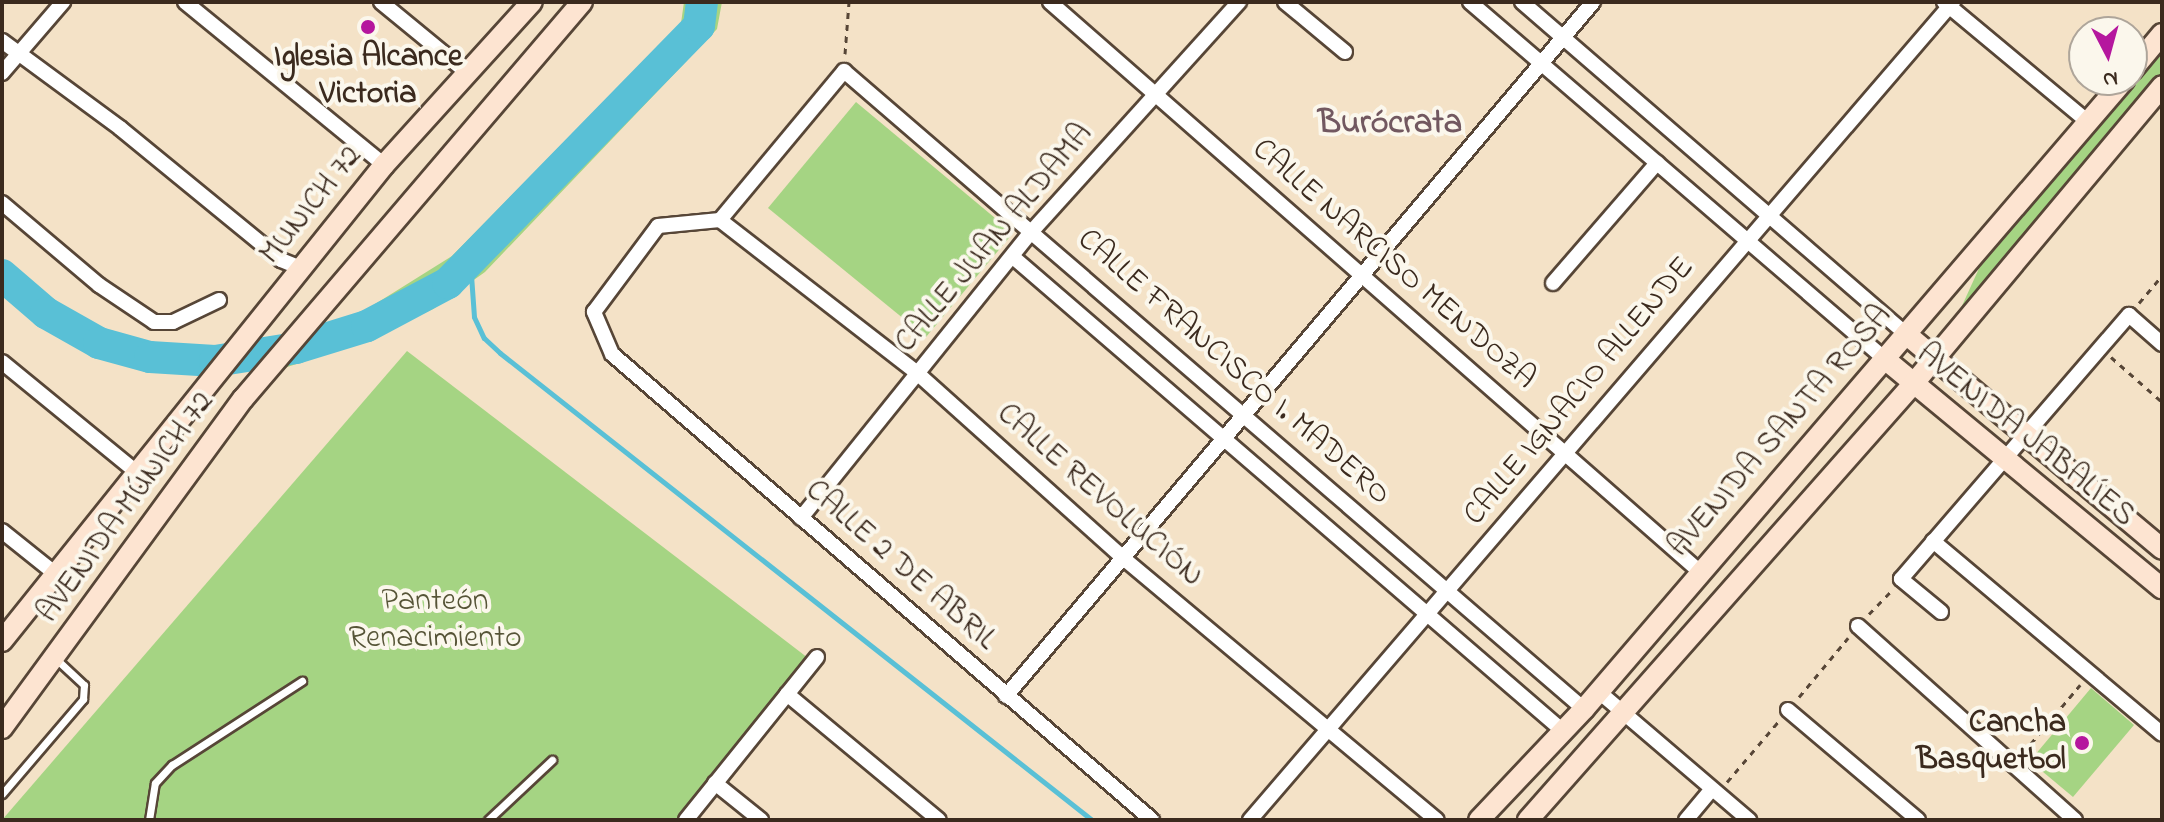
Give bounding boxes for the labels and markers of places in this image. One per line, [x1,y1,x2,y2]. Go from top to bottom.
marker: Iglesia Alcance Victoria [359,18,377,36]
place label: Iglesia Alcance Victoria [274,40,462,115]
place label: Cancha Basquetbol [1916,706,2066,781]
marker: Cancha Basquetbol [2073,734,2091,752]

